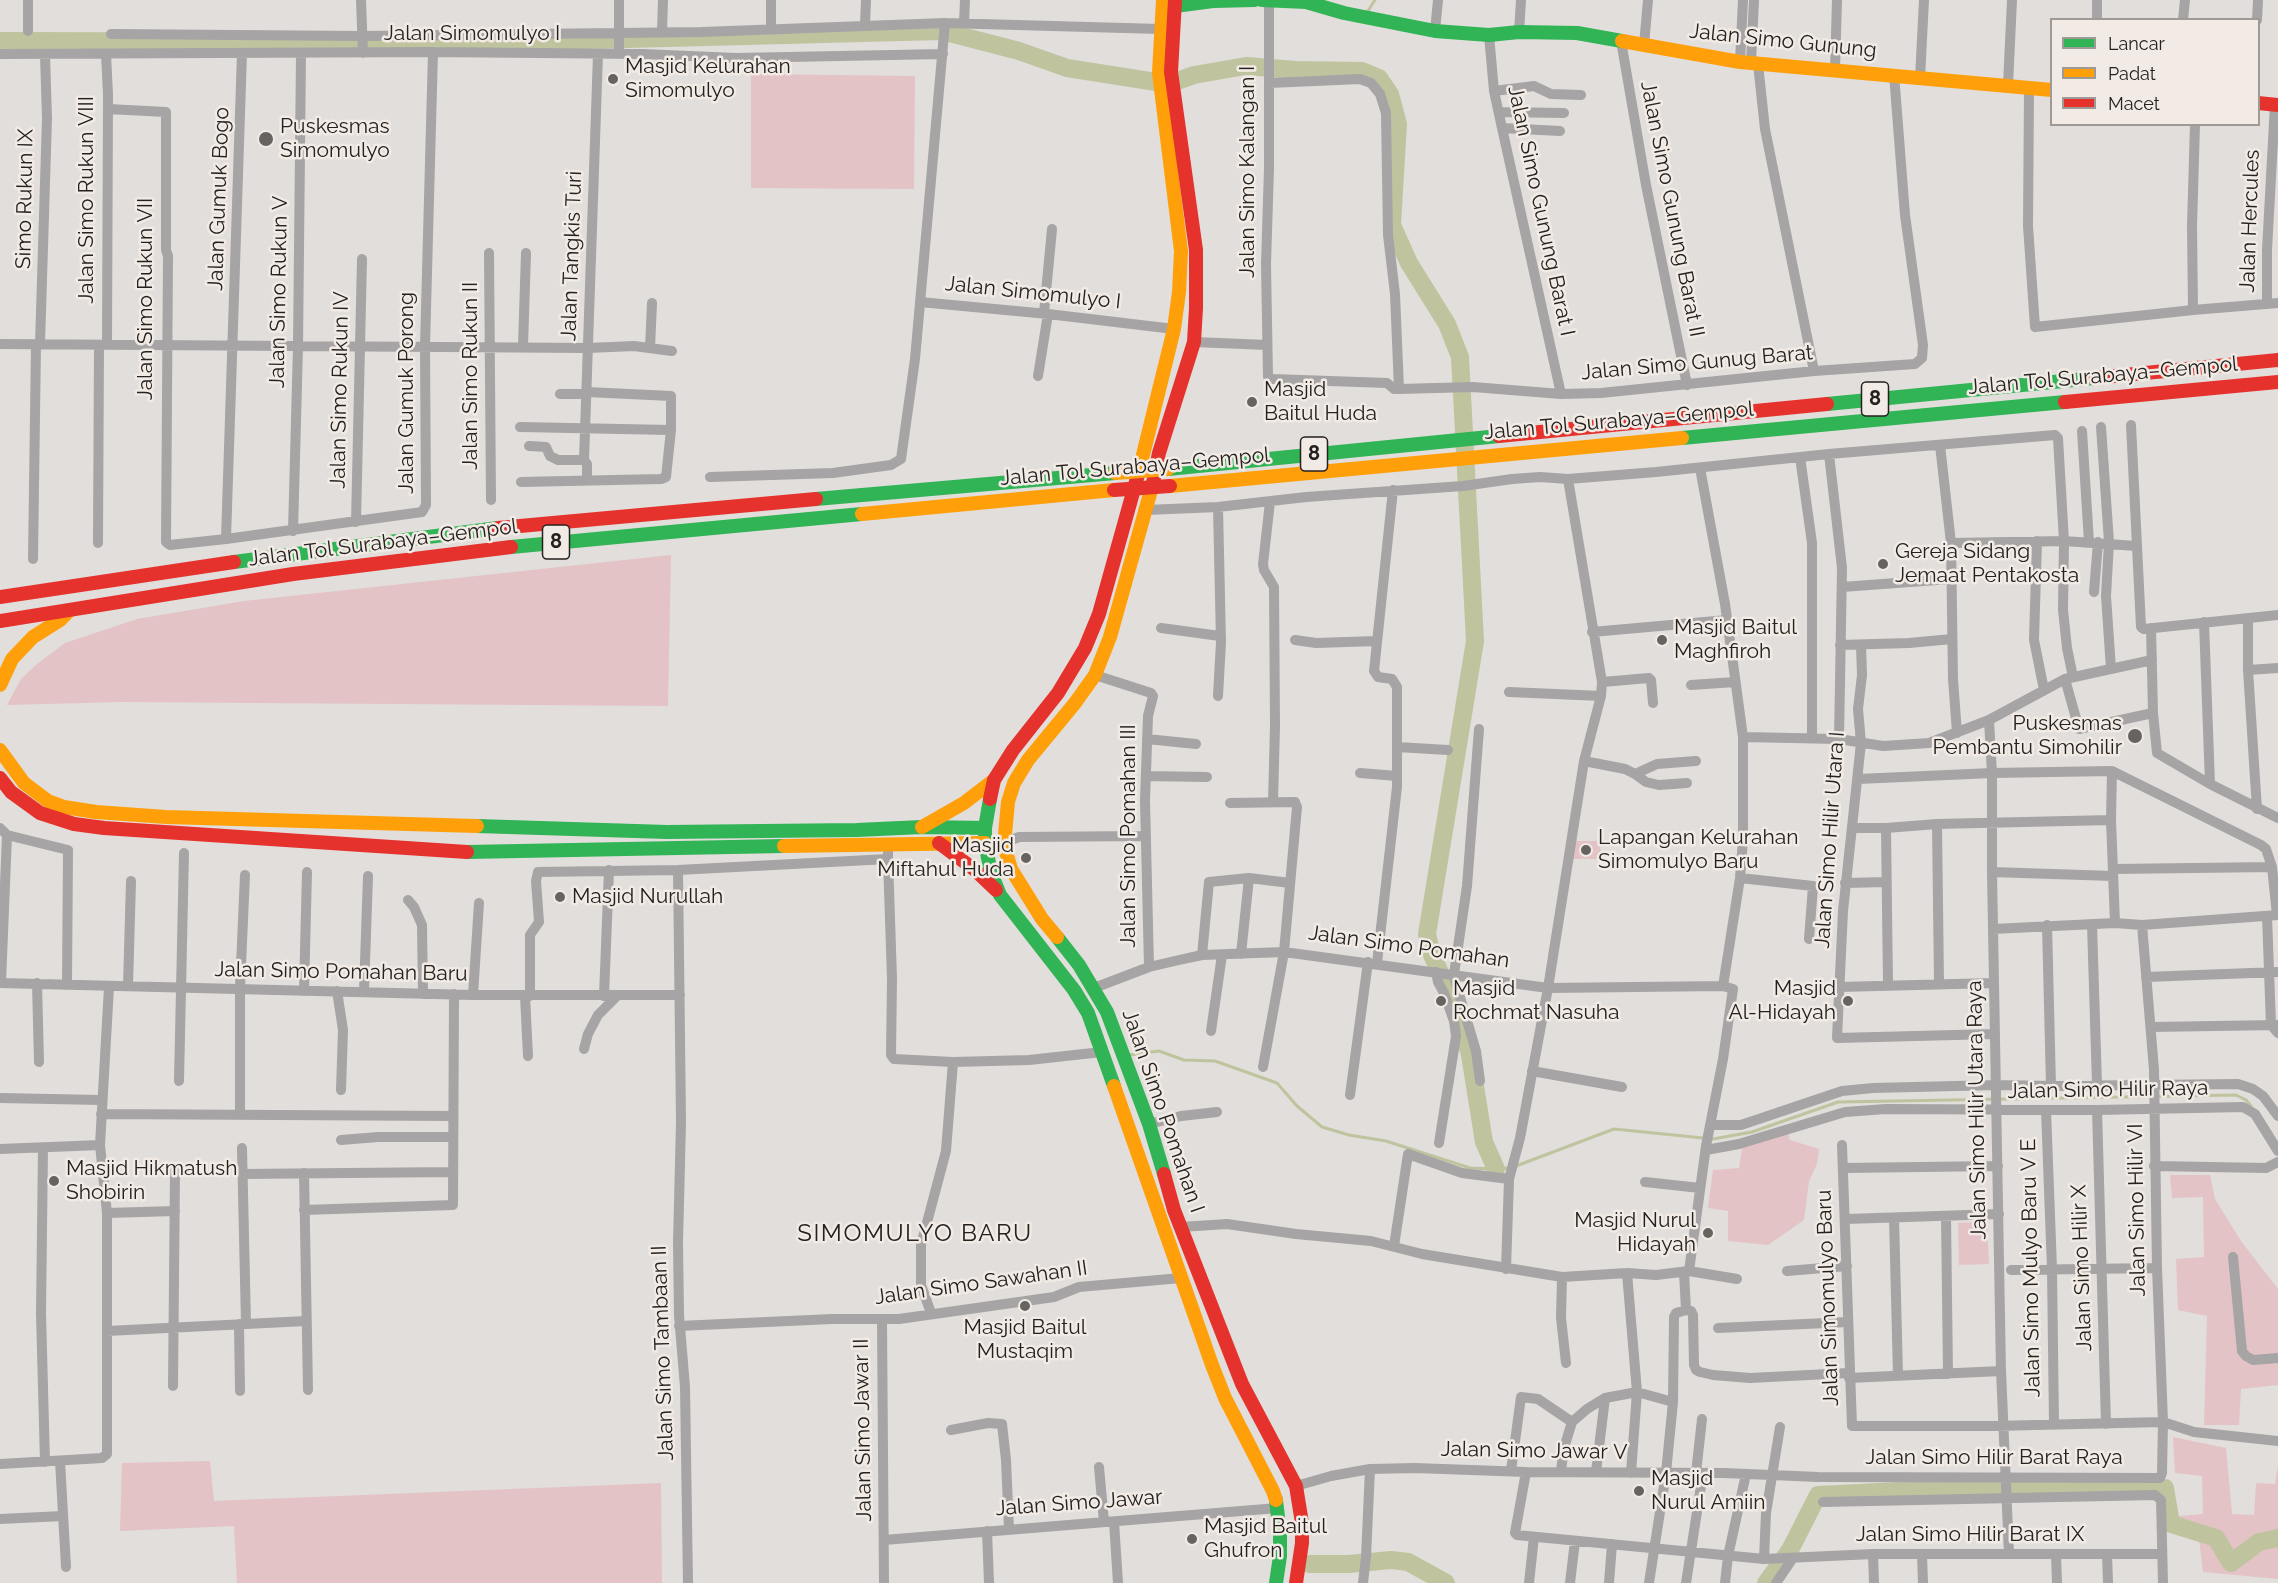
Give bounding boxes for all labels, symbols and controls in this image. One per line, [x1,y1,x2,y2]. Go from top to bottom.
legend [2050,18,2260,126]
street label: Jalan Simo Gunung [1688,19,1878,63]
street label: Jalan Simomulyo I [384,21,560,47]
text: Lancar [2108,33,2165,54]
place label: Masjid Kelurahan Simomulyo [625,54,791,104]
text: Padat [2108,63,2156,84]
street label: Jalan Simo Kalangan I [1235,66,1261,278]
marker: Masjid Kelurahan Simomulyo [606,72,620,86]
street label: Jalan Simo Gunung Barat II [1635,79,1709,339]
street label: Jalan Simo Gunung Barat I [1502,84,1580,338]
text: Macet [2108,93,2160,114]
street label: Jalan Simo Rukun VIII [74,96,100,304]
street label: Jalan Gumuk Bogo [203,107,235,291]
place label: Puskesmas Simomulyo [280,114,390,164]
street label: Simo Rukun IX [11,129,39,269]
marker: Puskesmas Simomulyo [257,130,275,148]
street label: Jalan Hercules [2235,149,2265,293]
street label: Jalan Tangkis Turi [556,171,588,341]
street label: Jalan Simo Rukun V [265,196,293,388]
street label: Jalan Simo Rukun VII [133,198,159,400]
street label: Jalan Simomulyo I [944,271,1122,315]
street label: Jalan Simo Rukun II [458,282,484,470]
street label: Jalan Simo Rukun IV [326,291,354,489]
street label: Jalan Gumuk Porong [394,292,420,494]
street label: Jalan Simo Gunug Barat [1580,340,1814,386]
street label: Jalan Tol Surabaya–Gempol [1967,352,2239,400]
place label: Masjid Baitul Huda [1264,377,1377,427]
road number: 8 [1862,382,1888,416]
marker: Masjid Baitul Huda [1245,395,1259,409]
street label: Jalan Tol Surabaya–Gempol [1483,397,1755,445]
road number: 8 [1300,437,1328,471]
street label: Jalan Tol Surabaya–Gempol [999,443,1271,491]
street label: Jalan Tol Surabaya–Gempol [247,514,519,572]
road number: 8 [542,525,570,559]
place label: Gereja Sidang Jemaat Pentakosta [1895,539,2079,589]
marker: Gereja Sidang Jemaat Pentakosta [1876,557,1890,571]
place label: Masjid Baitul Maghfiroh [1674,615,1797,665]
marker: Masjid Baitul Maghfiroh [1655,633,1669,647]
place label: Puskesmas Pembantu Simohilir [1933,711,2122,761]
street label: Jalan Simo Pomahan III [1116,724,1142,948]
marker: Puskesmas Pembantu Simohilir [2126,727,2144,745]
street label: Jalan Simo Hilir Utara I [1810,731,1850,949]
place label: Lapangan Kelurahan Simomulyo Baru [1598,825,1798,875]
place label: Masjid Miftahul Huda [877,833,1014,883]
marker: Lapangan Kelurahan Simomulyo Baru [1579,843,1593,857]
marker: Masjid Miftahul Huda [1019,851,1033,865]
place label: Masjid Nurullah [572,884,723,910]
marker: Masjid Nurullah [553,890,567,904]
street label: Jalan Simo Pomahan [1307,920,1511,974]
street label: Jalan Simo Pomahan Baru [214,957,468,987]
place label: Masjid Rochmat Nasuha [1453,976,1620,1026]
place label: Masjid Al-Hidayah [1729,976,1836,1026]
street label: Jalan Simo Hilir Utara Raya [1962,980,1992,1240]
marker: Masjid Rochmat Nasuha [1434,994,1448,1008]
marker: Masjid Al-Hidayah [1841,994,1855,1008]
street label: Jalan Simo Pomahan I [1116,1006,1210,1216]
street label: Jalan Simo Hilir Raya [2007,1076,2209,1104]
street label: Jalan Simo Hilir VI [2123,1123,2151,1297]
street label: Jalan Simo Mulyo Baru V E [2016,1138,2046,1398]
place label: Masjid Hikmatush Shobirin [66,1156,237,1206]
marker: Masjid Hikmatush Shobirin [47,1174,61,1188]
street label: Jalan Simo Hilir X [2066,1184,2098,1352]
street label: Jalan Simomulyo Baru [1812,1189,1844,1407]
place label: Masjid Nurul Hidayah [1574,1208,1696,1258]
district label: SIMOMULYO BARU [797,1220,1033,1248]
marker: Masjid Nurul Hidayah [1701,1226,1715,1240]
street label: Jalan Simo Tambaan II [647,1245,679,1461]
street label: Jalan Simo Sawahan II [873,1256,1089,1310]
marker: Masjid Baitul Mustaqim [1018,1299,1032,1313]
place label: Masjid Baitul Mustaqim [964,1315,1086,1365]
street label: Jalan Simo Jawar II [849,1338,877,1522]
street label: Jalan Simo Jawar V [1440,1437,1628,1465]
street label: Jalan Simo Hilir Barat Raya [1865,1445,2123,1471]
place label: Masjid Nurul Amiin [1651,1466,1765,1516]
marker: Masjid Nurul Amiin [1632,1484,1646,1498]
street label: Jalan Simo Jawar [995,1485,1163,1521]
place label: Masjid Baitul Ghufron [1204,1514,1327,1564]
street label: Jalan Simo Hilir Barat IX [1856,1522,2084,1548]
marker: Masjid Baitul Ghufron [1185,1532,1199,1546]

